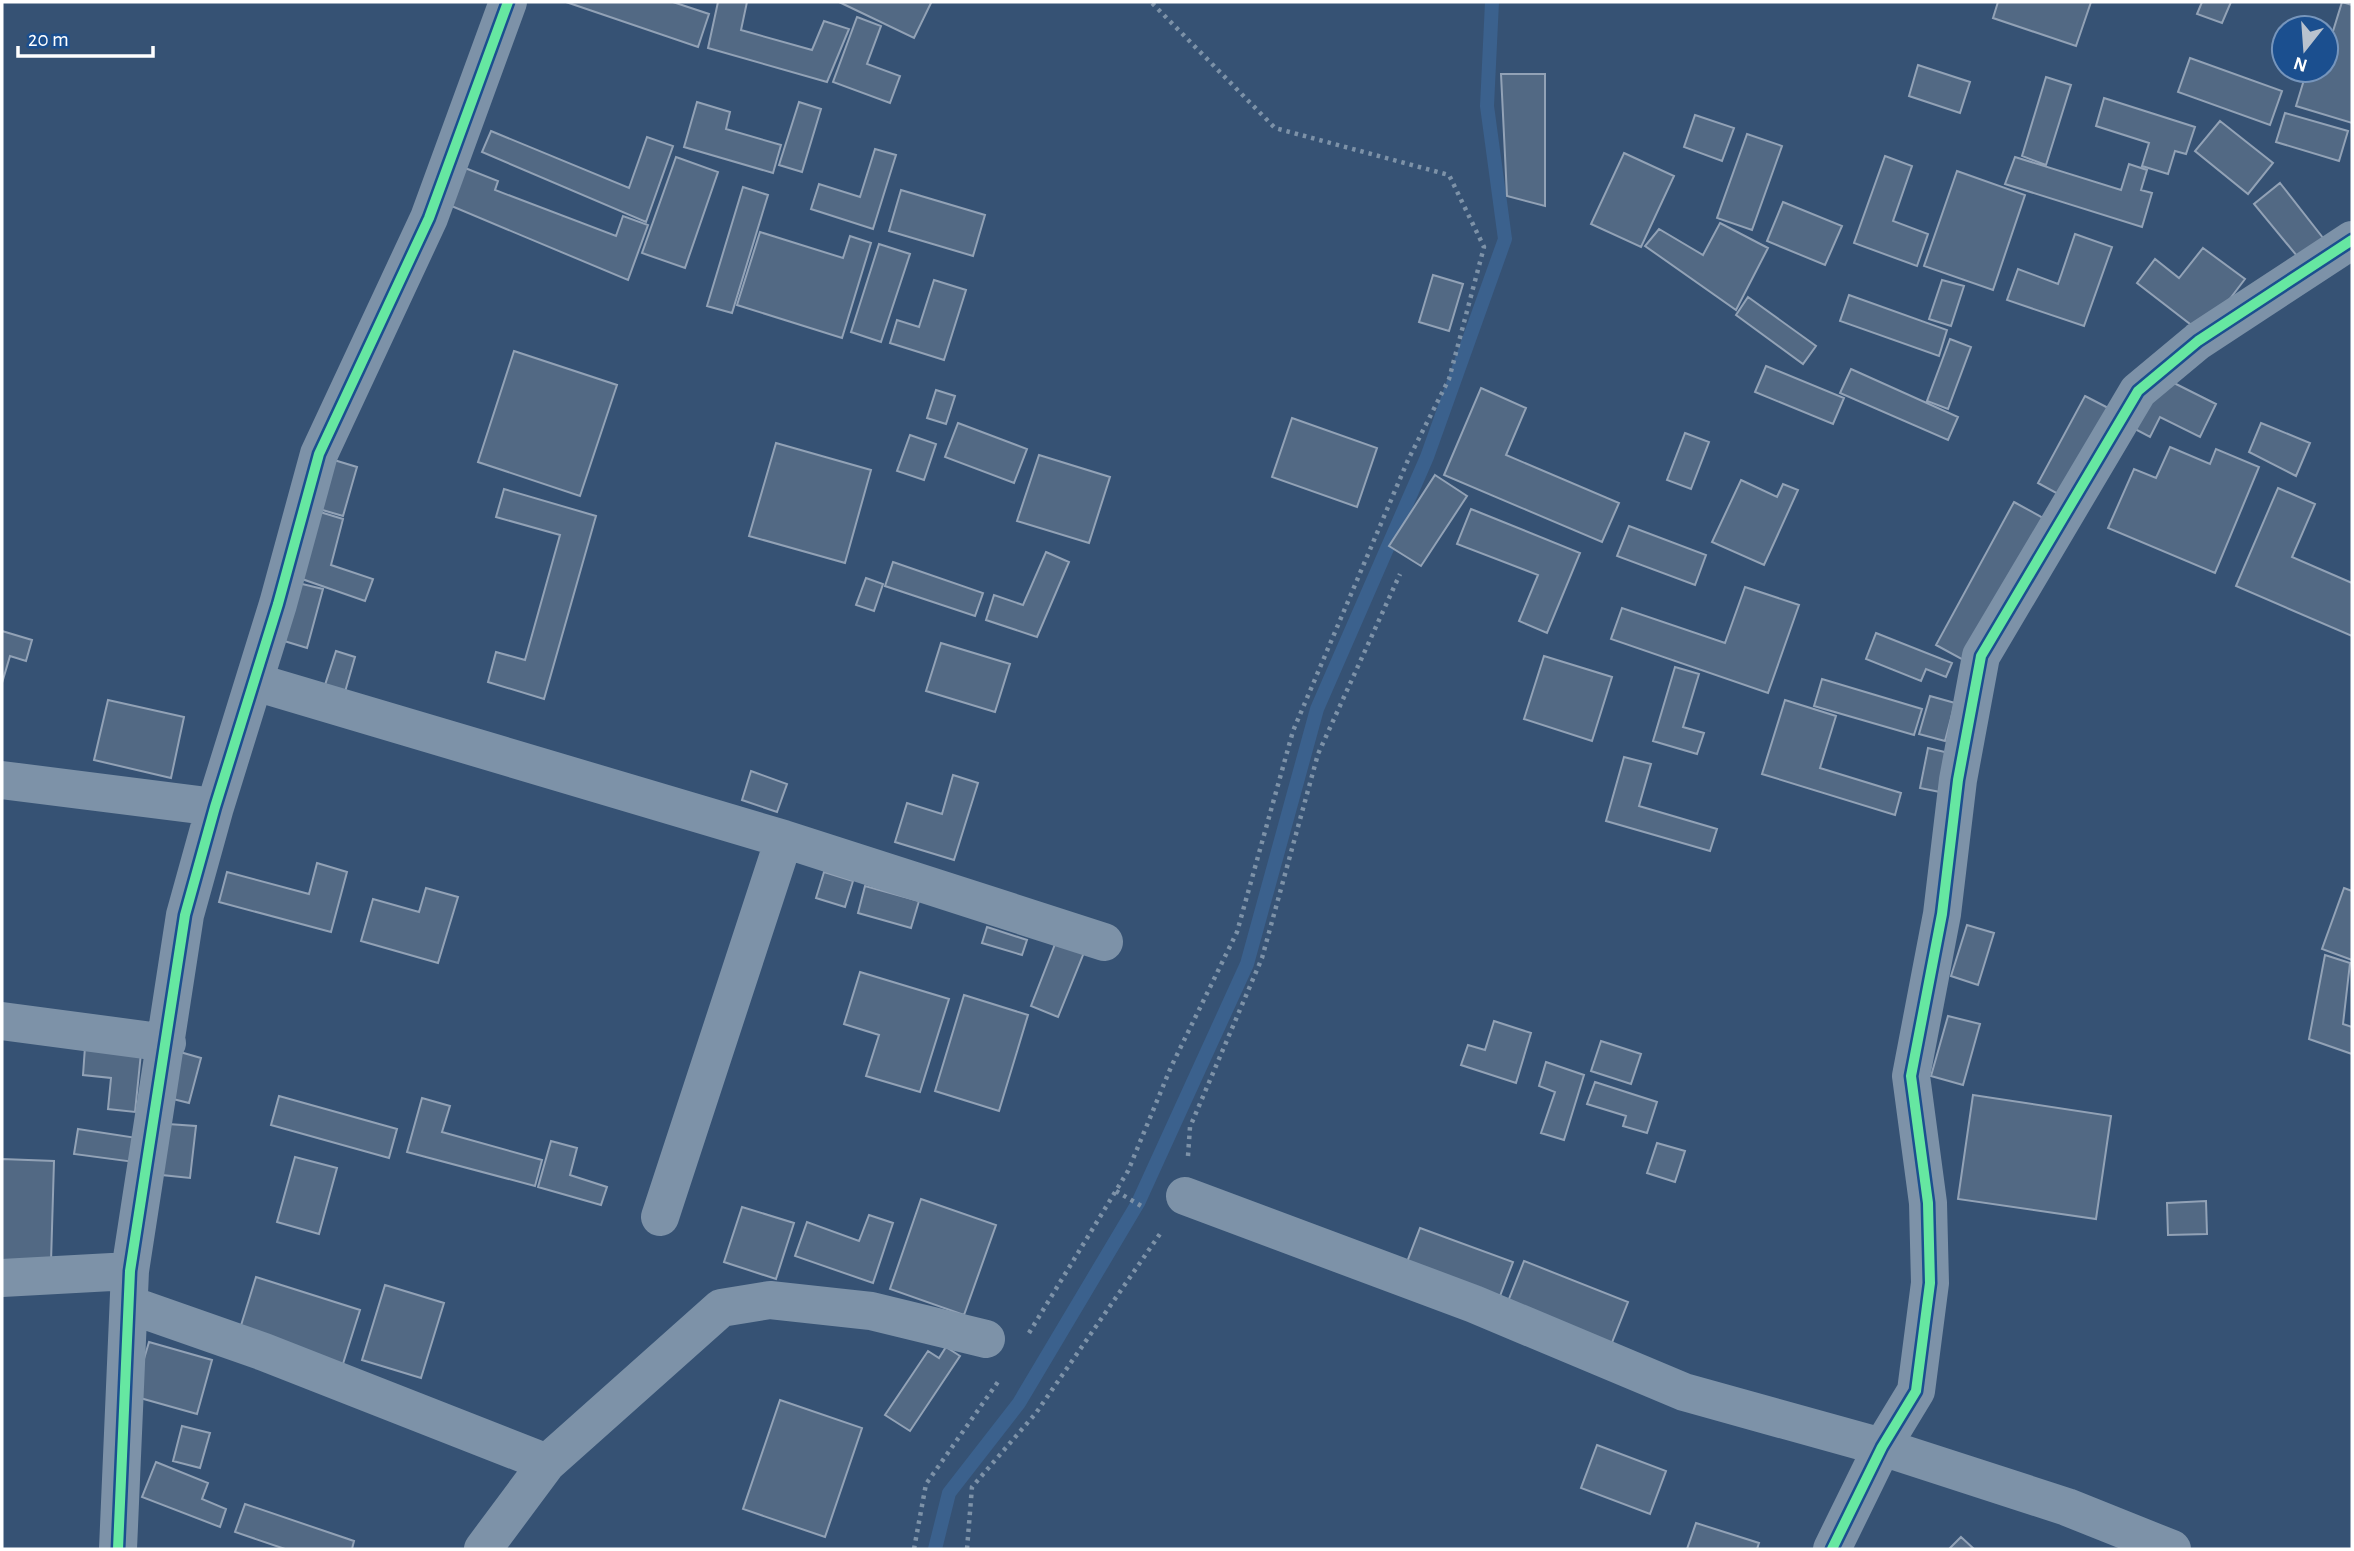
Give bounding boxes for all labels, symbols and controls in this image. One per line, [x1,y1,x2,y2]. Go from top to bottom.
scale bar [18,14,152,58]
north arrow [2270,14,2340,84]
text: 20 m [28,29,69,50]
text: N [2291,53,2310,75]

